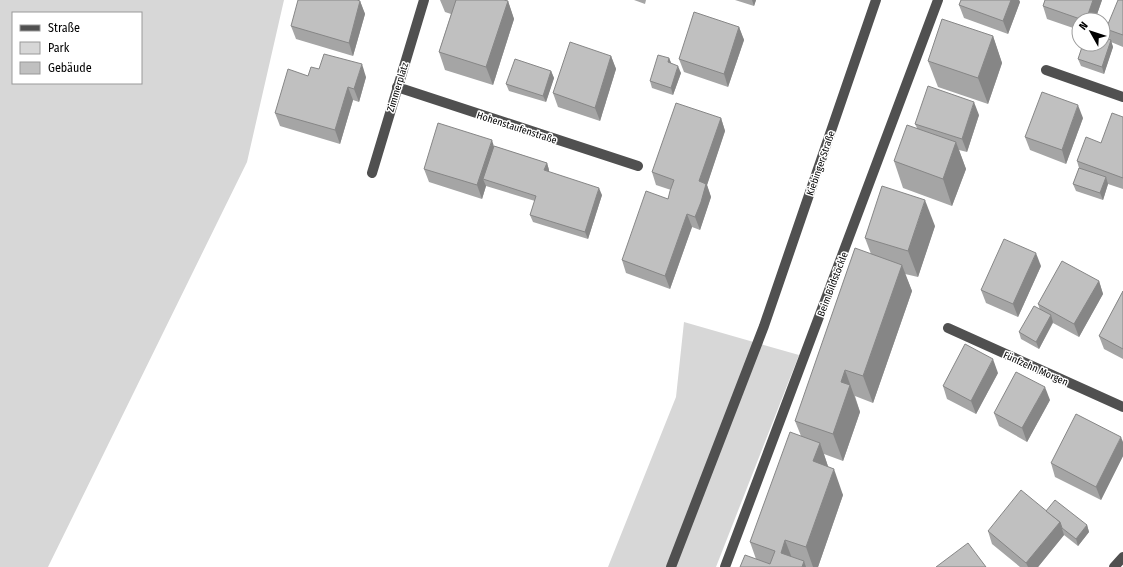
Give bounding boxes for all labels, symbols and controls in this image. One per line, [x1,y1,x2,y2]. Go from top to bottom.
legend [12,12,142,84]
north arrow [1071,12,1111,52]
text: N [1076,19,1091,33]
text: Straße [48,21,80,35]
text: Park [48,41,70,55]
text: Gebäude [48,61,92,75]
street label: Zimmerplatz [385,61,411,113]
street label: Hohenstaufenstraße [475,109,558,147]
street label: Kiebinger Straße [804,129,838,197]
street label: Beim Bildstöckle [815,250,851,318]
street label: Fünfzehn Morgen [1001,349,1070,389]

